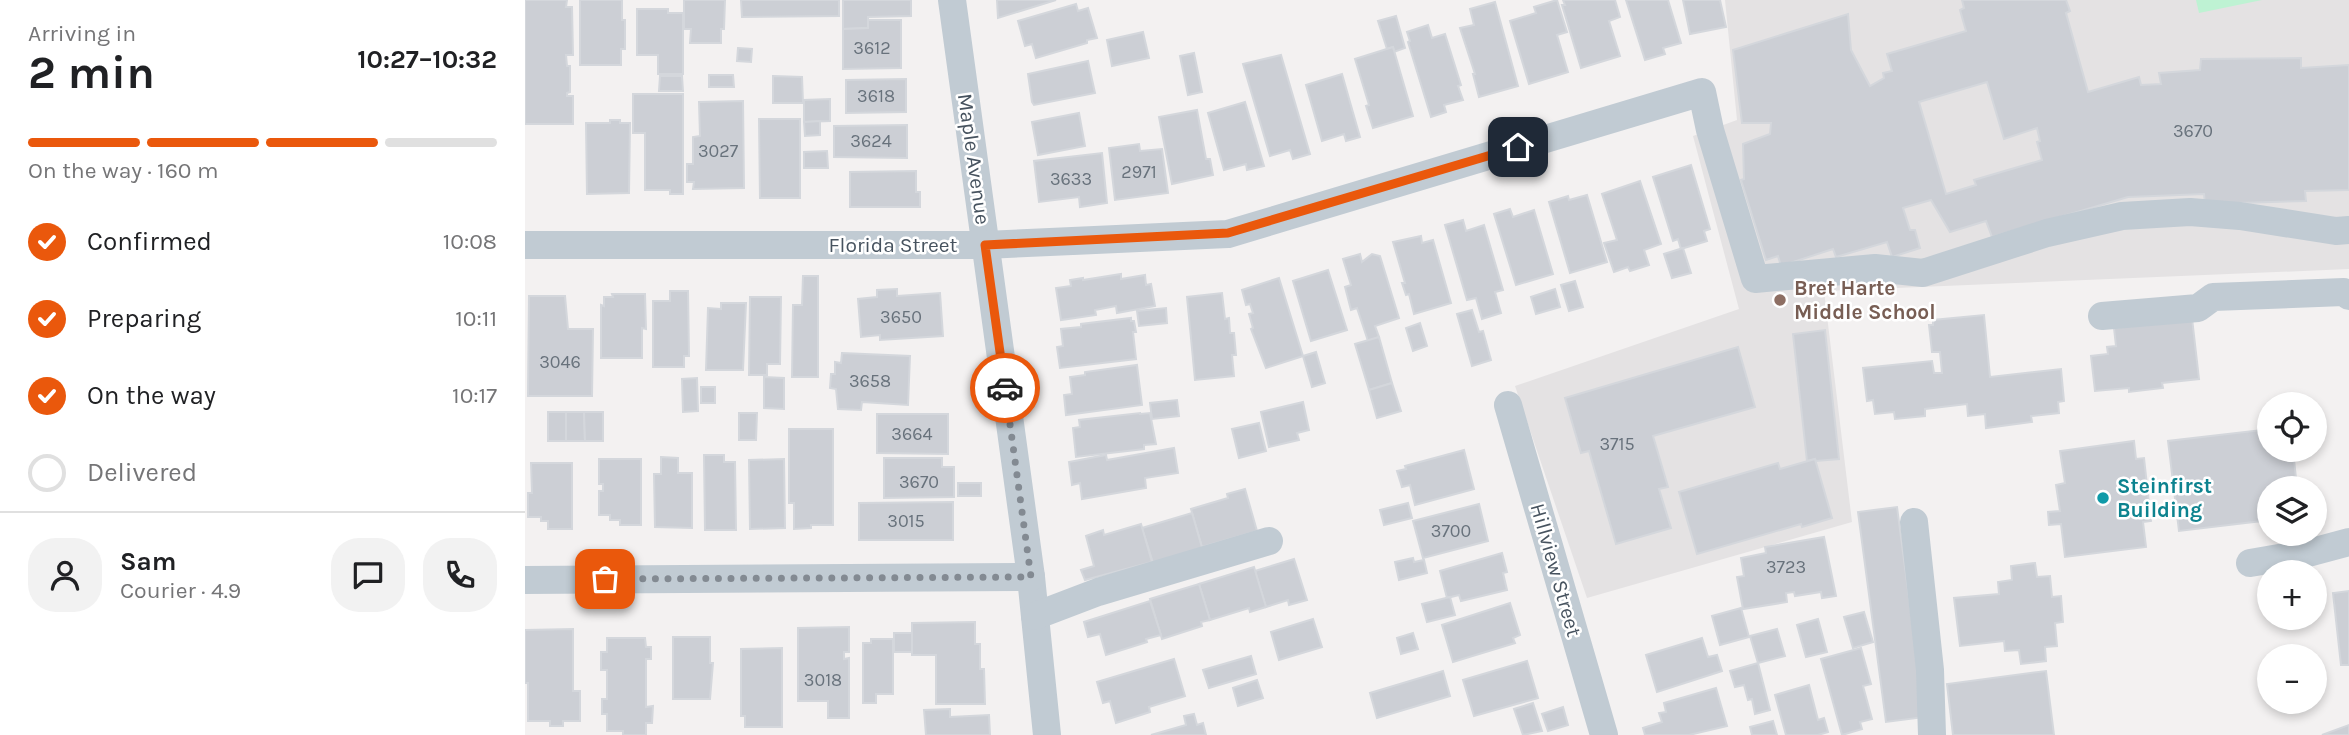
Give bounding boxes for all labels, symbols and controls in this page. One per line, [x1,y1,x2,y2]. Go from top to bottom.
text: Arriving in [28,20,136,47]
house number: 3612 [853,37,891,59]
text: 10:27–10:32 [357,44,497,75]
text: 2 min [28,46,155,100]
house number: 3618 [857,85,895,107]
street label: Maple Avenue [953,92,995,226]
pin [1488,117,1548,177]
house number: 3670 [2173,120,2213,142]
icon: home [1499,128,1537,166]
house number: 3624 [850,130,892,152]
house number: 3027 [698,140,739,162]
text: On the way · 160 m [28,157,218,184]
house number: 2971 [1121,161,1157,183]
house number: 3633 [1050,168,1092,190]
icon: check [28,223,66,261]
text: Confirmed [87,226,212,257]
text: 10:08 [443,228,497,255]
street label: Florida Street [829,233,958,257]
place label: Bret Harte Middle School [1794,276,1936,324]
marker: Bret Harte Middle School [1772,292,1788,308]
icon: check [28,300,66,338]
text: Preparing [87,303,201,334]
text: 10:11 [455,305,497,332]
house number: 3650 [880,306,922,328]
house number: 3046 [539,351,581,373]
courier [970,353,1040,423]
icon: car [986,369,1024,407]
house number: 3658 [849,370,891,392]
icon: check [28,377,66,415]
text: On the way [87,380,216,411]
text: 10:17 [452,382,497,409]
map controls [2257,392,2327,714]
button: locate [2257,392,2327,462]
house number: 3664 [891,423,933,445]
house number: 3715 [1599,433,1635,455]
text: Delivered [87,457,197,488]
house number: 3670 [899,471,939,493]
place label: Steinfirst Building [2117,474,2212,522]
button: layers [2257,476,2327,546]
marker: Steinfirst Building [2095,490,2111,506]
street label: Hillview Street [1526,501,1587,639]
house number: 3015 [887,510,925,532]
house number: 3700 [1431,520,1471,542]
button: person [28,538,102,612]
button: chat [331,538,405,612]
button: phone [423,538,497,612]
text: Sam [120,546,176,577]
pin [575,549,635,609]
house number: 3723 [1766,556,1806,578]
icon: bag [586,560,624,598]
button: + [2257,560,2327,630]
text: Courier · 4.9 [120,577,241,604]
button: − [2257,644,2327,714]
house number: 3018 [804,669,842,691]

